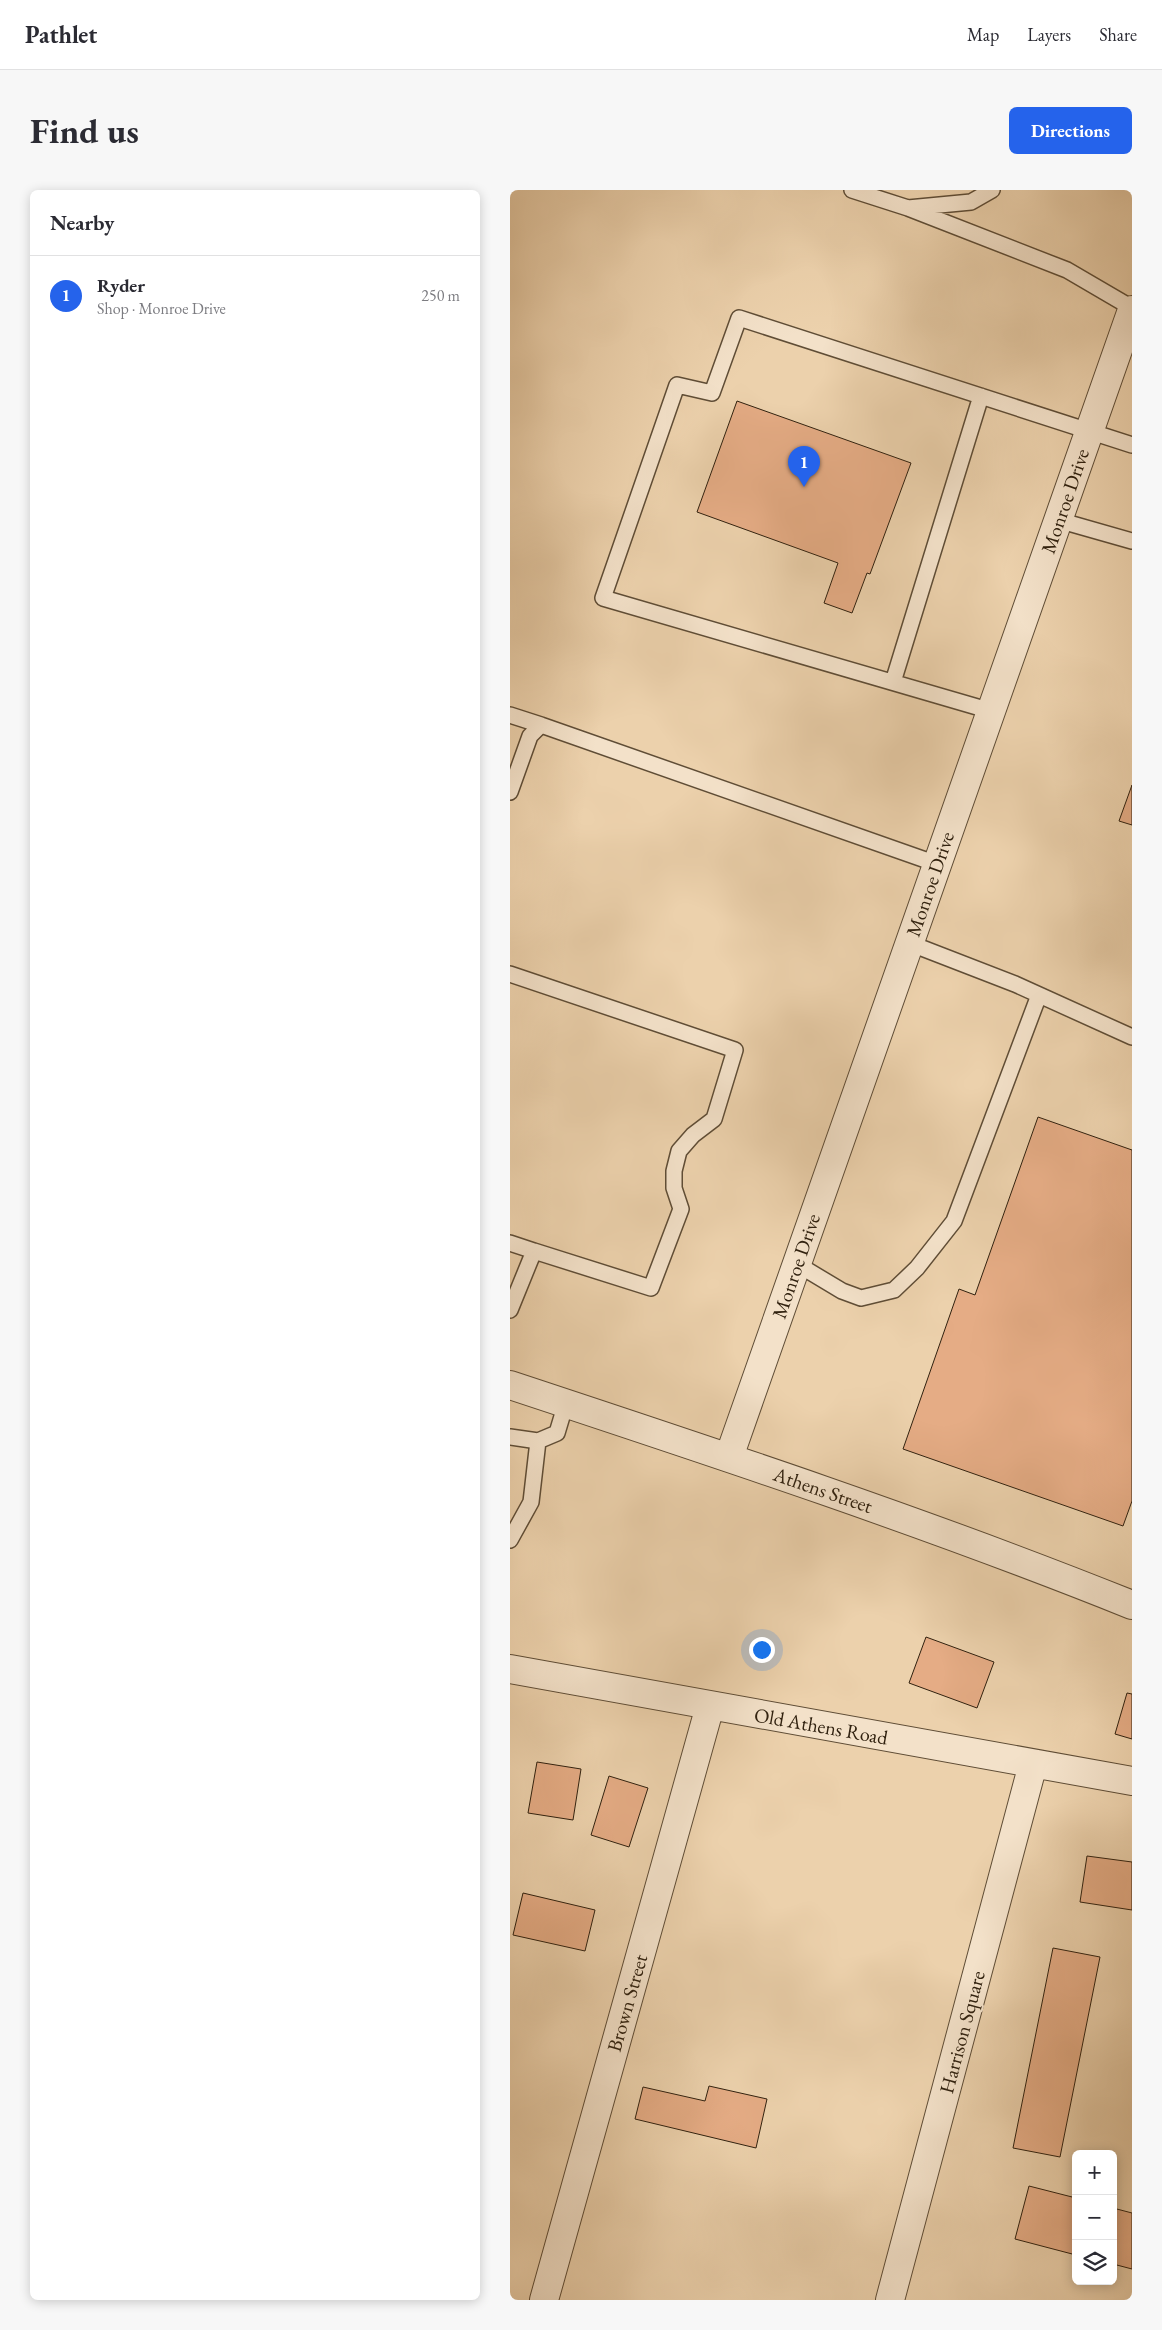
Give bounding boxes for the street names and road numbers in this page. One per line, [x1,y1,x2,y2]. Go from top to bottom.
street label: Monroe Drive [1035,445,1095,557]
street label: Monroe Drive [900,828,960,940]
street label: Monroe Drive [766,1210,826,1322]
street label: Athens Street [769,1461,877,1519]
street label: Old Athens Road [752,1701,891,1751]
street label: Brown Street [601,1951,654,2055]
street label: Harrison Square [933,1968,991,2096]

